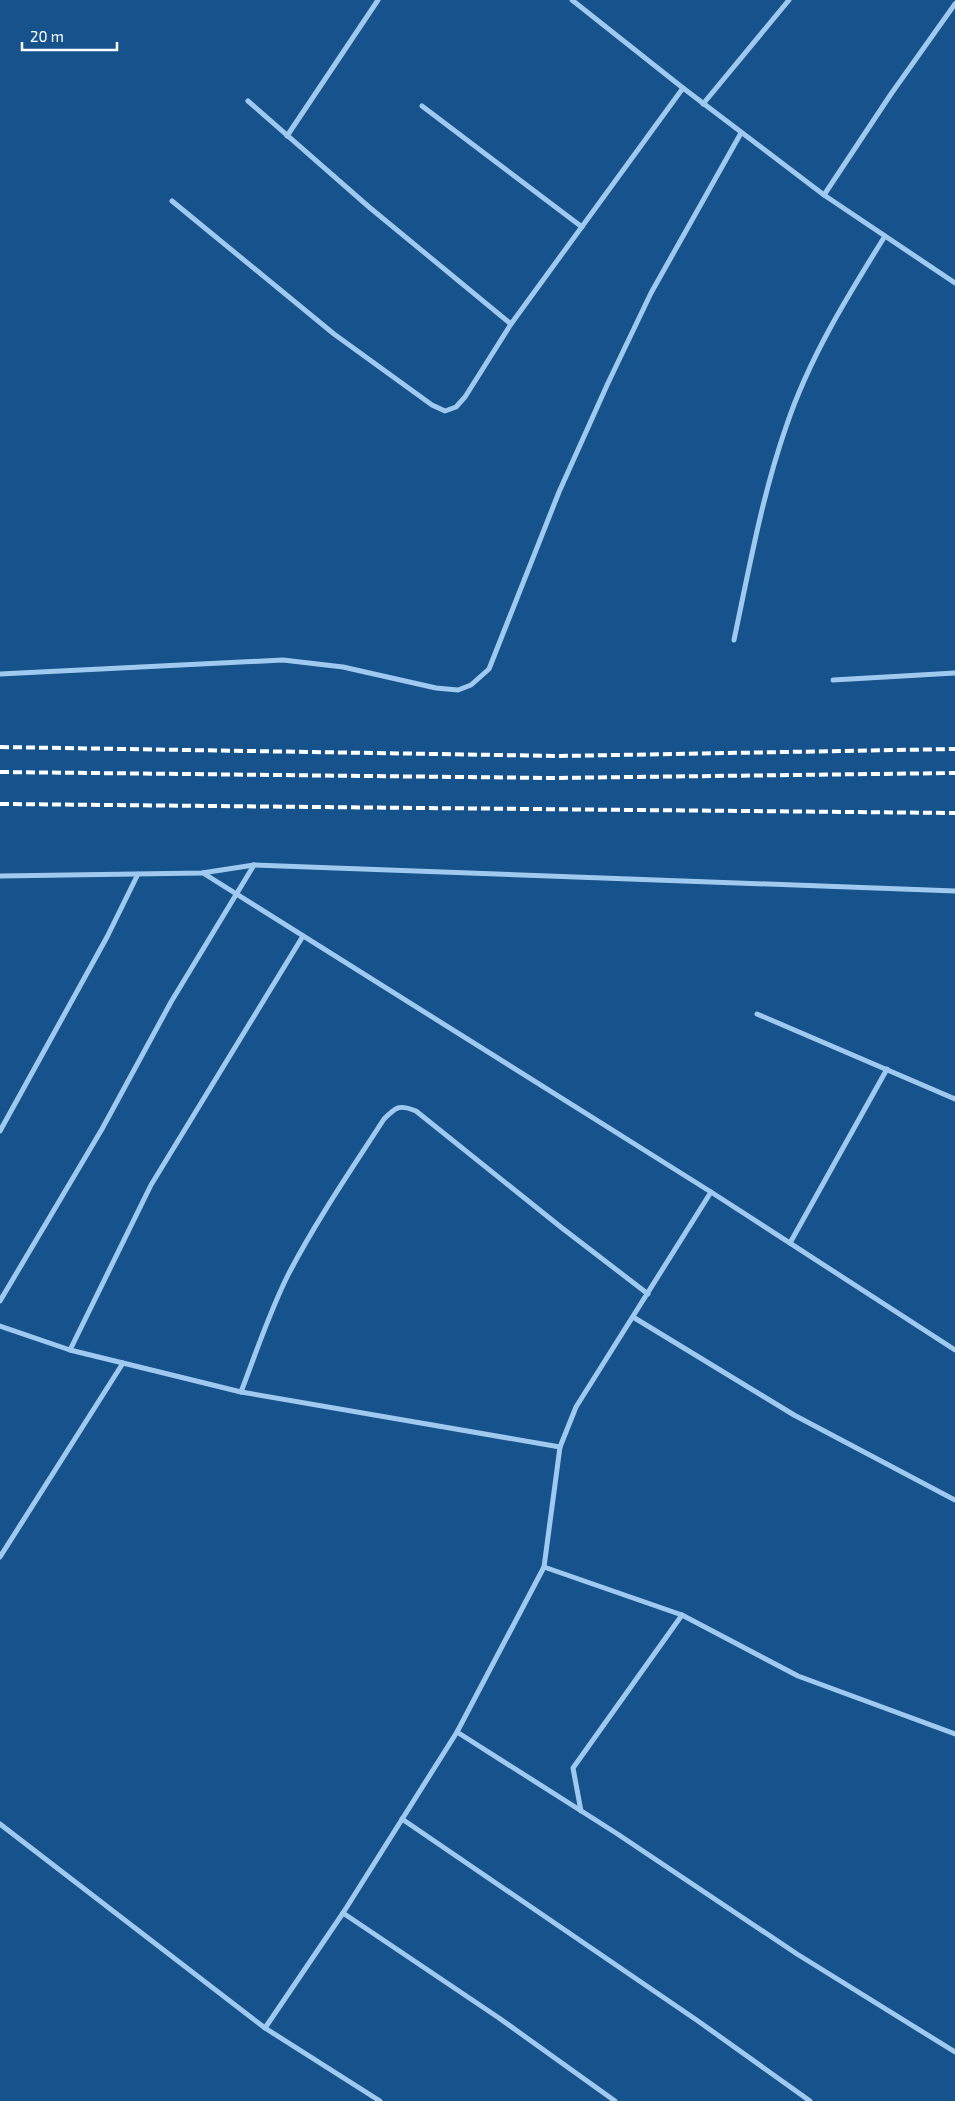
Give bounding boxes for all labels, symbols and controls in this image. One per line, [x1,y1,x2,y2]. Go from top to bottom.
scale bar [22,20,118,52]
text: 20 m [30,27,64,45]

